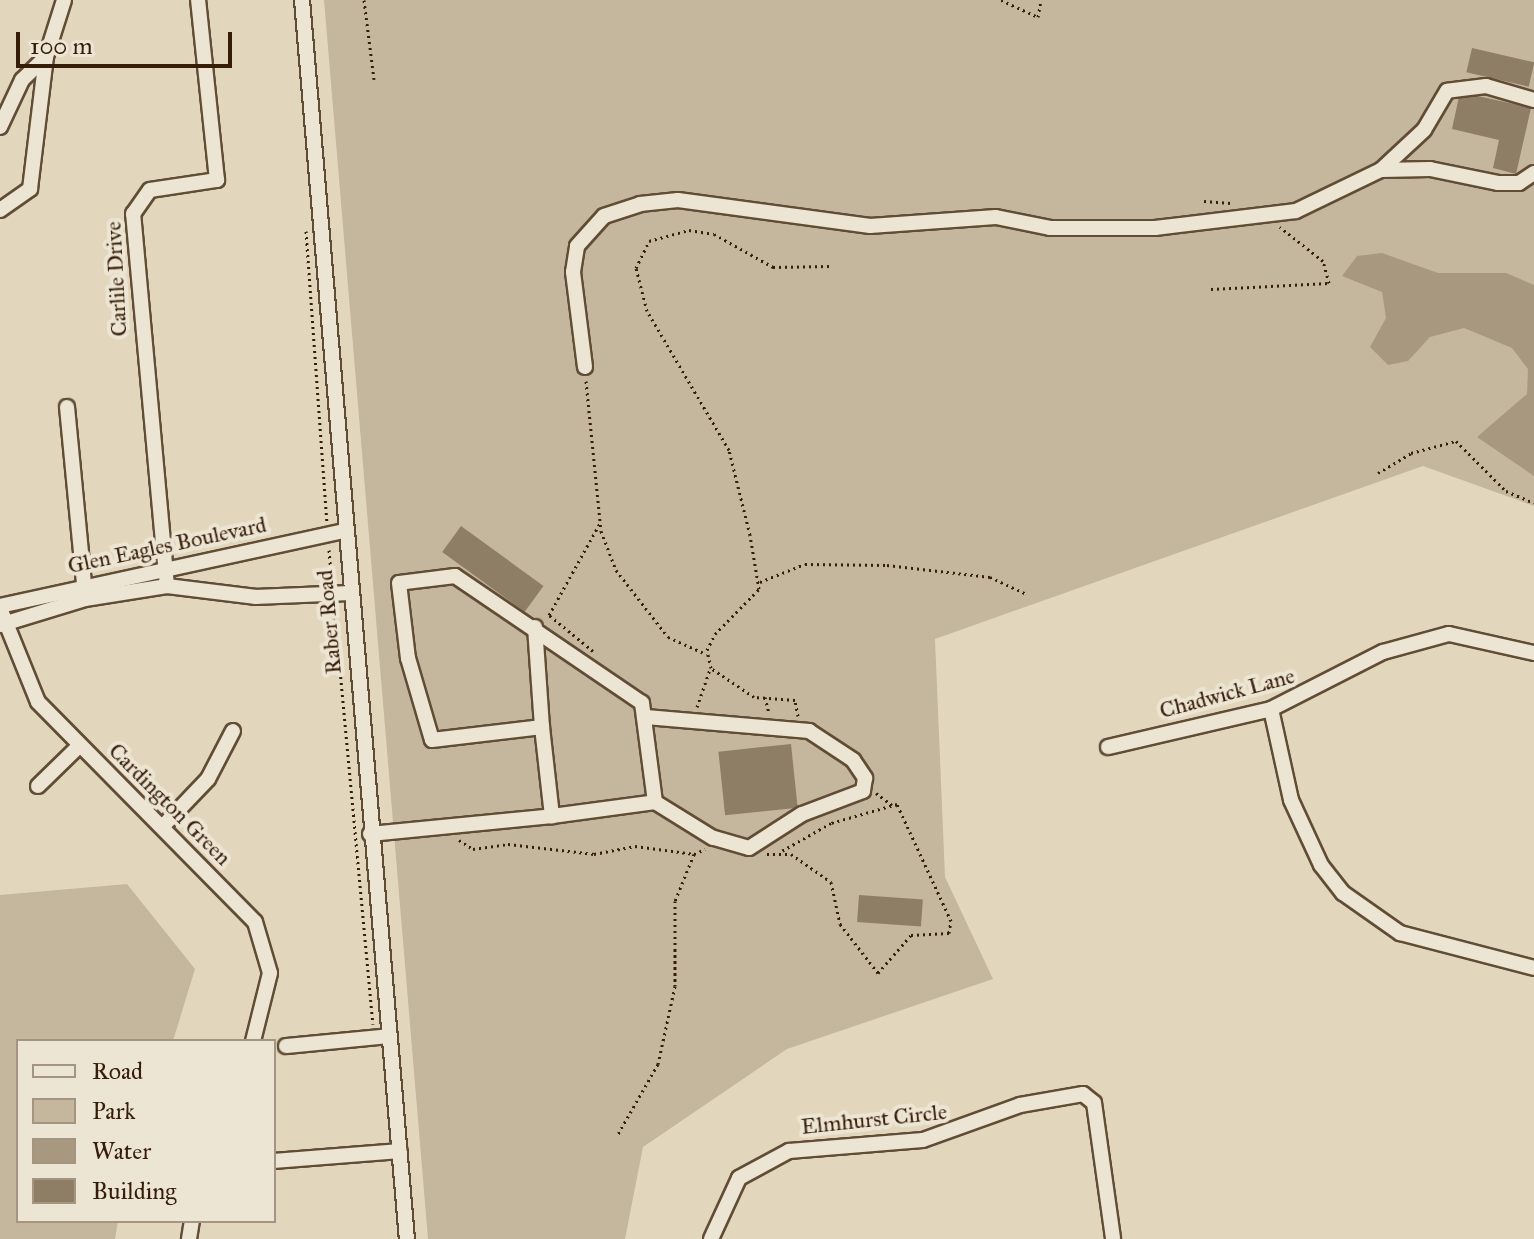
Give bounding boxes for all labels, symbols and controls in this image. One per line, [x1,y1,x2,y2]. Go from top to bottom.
scale bar [20,16,236,66]
text: 100 m [30,31,93,61]
street label: Carlile Drive [100,221,132,337]
street label: Glen Eagles Boulevard [65,511,269,579]
street label: Raber Road [311,569,347,675]
street label: Chadwick Lane [1157,662,1297,724]
street label: Cardington Green [103,737,237,871]
legend [16,1039,276,1223]
text: Road [92,1056,143,1086]
text: Park [92,1096,135,1126]
street label: Elmhurst Circle [800,1098,948,1140]
text: Water [92,1136,151,1166]
text: Building [92,1176,177,1206]

